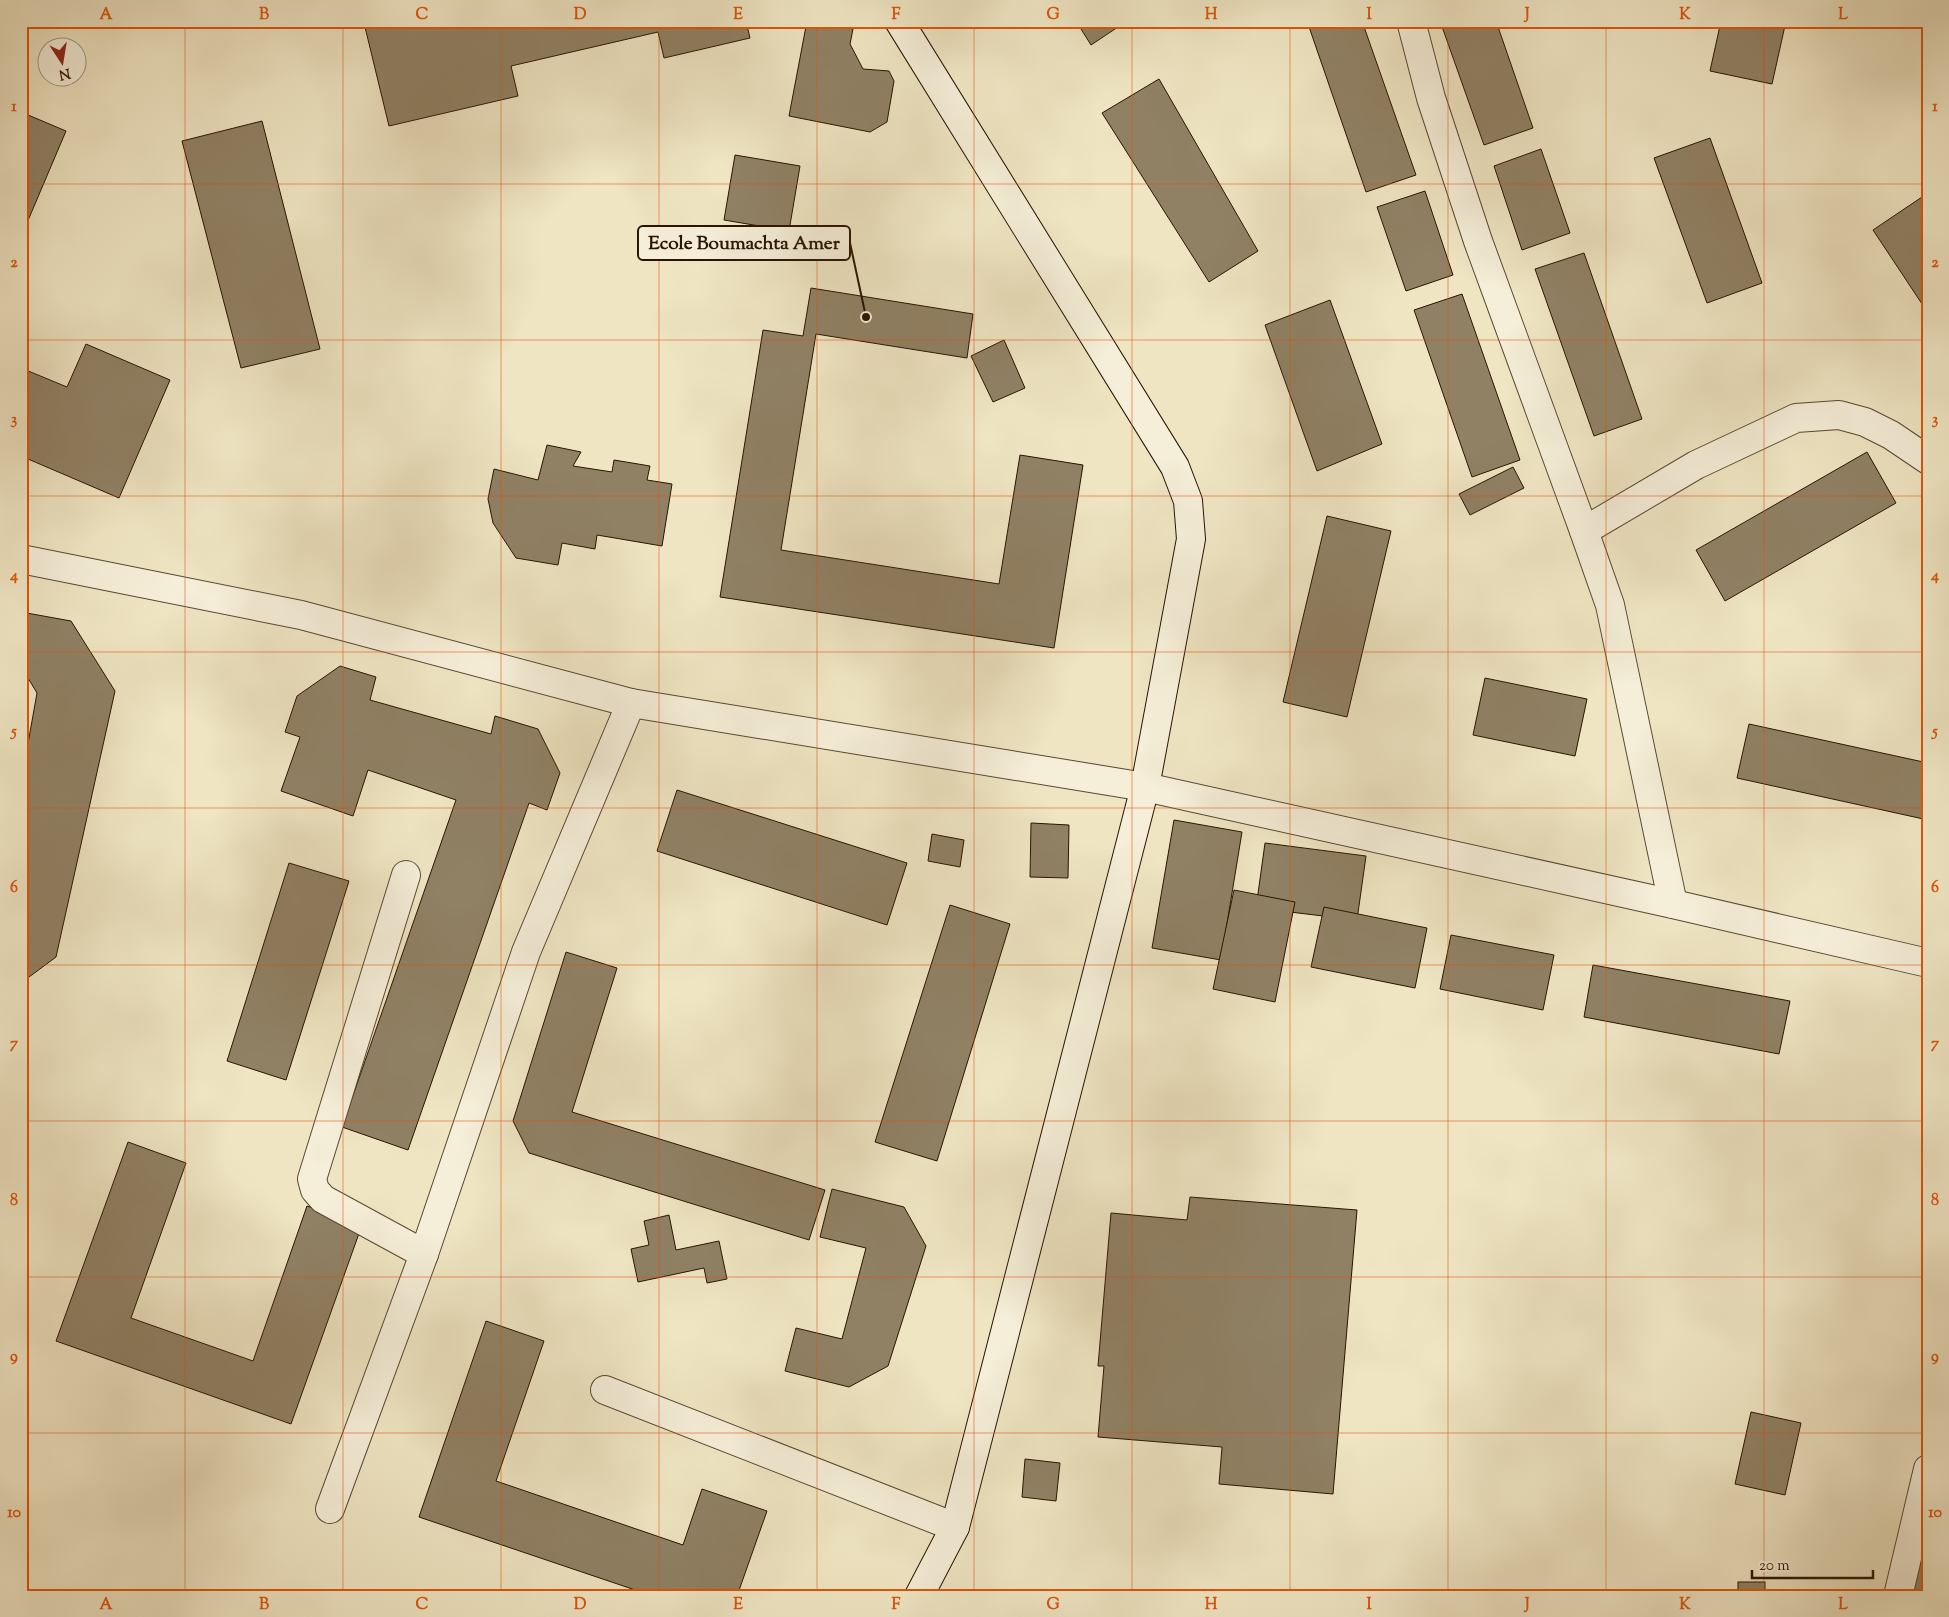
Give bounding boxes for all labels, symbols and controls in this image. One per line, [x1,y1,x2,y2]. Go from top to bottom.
text: A [100,4,113,27]
text: B [259,4,269,27]
text: C [416,4,429,27]
text: D [574,4,587,27]
text: E [733,4,743,27]
text: F [892,4,901,27]
text: G [1046,4,1060,27]
text: H [1205,4,1218,27]
text: I [1366,4,1372,27]
text: J [1523,4,1530,27]
text: K [1679,4,1691,27]
text: L [1838,4,1848,27]
north arrow [38,38,88,88]
text: N [57,62,72,84]
text: 1 [11,96,17,119]
text: 1 [1932,96,1938,119]
callout: Ecole Boumachta Amer [638,226,850,260]
text: Ecole Boumachta Amer [648,231,841,258]
text: 2 [10,252,18,275]
text: 2 [1931,252,1939,275]
text: 3 [11,409,18,432]
text: 3 [1932,409,1939,432]
text: 4 [9,565,18,588]
text: 4 [1930,565,1939,588]
text: 5 [9,721,17,744]
text: 5 [1930,721,1938,744]
text: 6 [10,877,18,900]
text: 6 [1931,877,1939,900]
text: 7 [10,1033,19,1056]
text: 7 [1931,1033,1940,1056]
text: 8 [10,1190,18,1213]
text: 8 [1931,1190,1939,1213]
text: 9 [10,1346,18,1369]
text: 9 [1931,1346,1939,1369]
text: 10 [7,1502,21,1525]
text: 10 [1928,1502,1942,1525]
scale bar [1752,1547,1873,1579]
text: 20 m [1759,1556,1790,1577]
text: A [100,1594,113,1617]
text: B [259,1594,269,1617]
text: C [416,1594,429,1617]
text: D [574,1594,587,1617]
text: E [733,1594,743,1617]
text: F [892,1594,901,1617]
text: G [1046,1594,1060,1617]
text: H [1205,1594,1218,1617]
text: I [1366,1594,1372,1617]
text: J [1523,1594,1530,1617]
text: K [1679,1594,1691,1617]
text: L [1838,1594,1848,1617]

